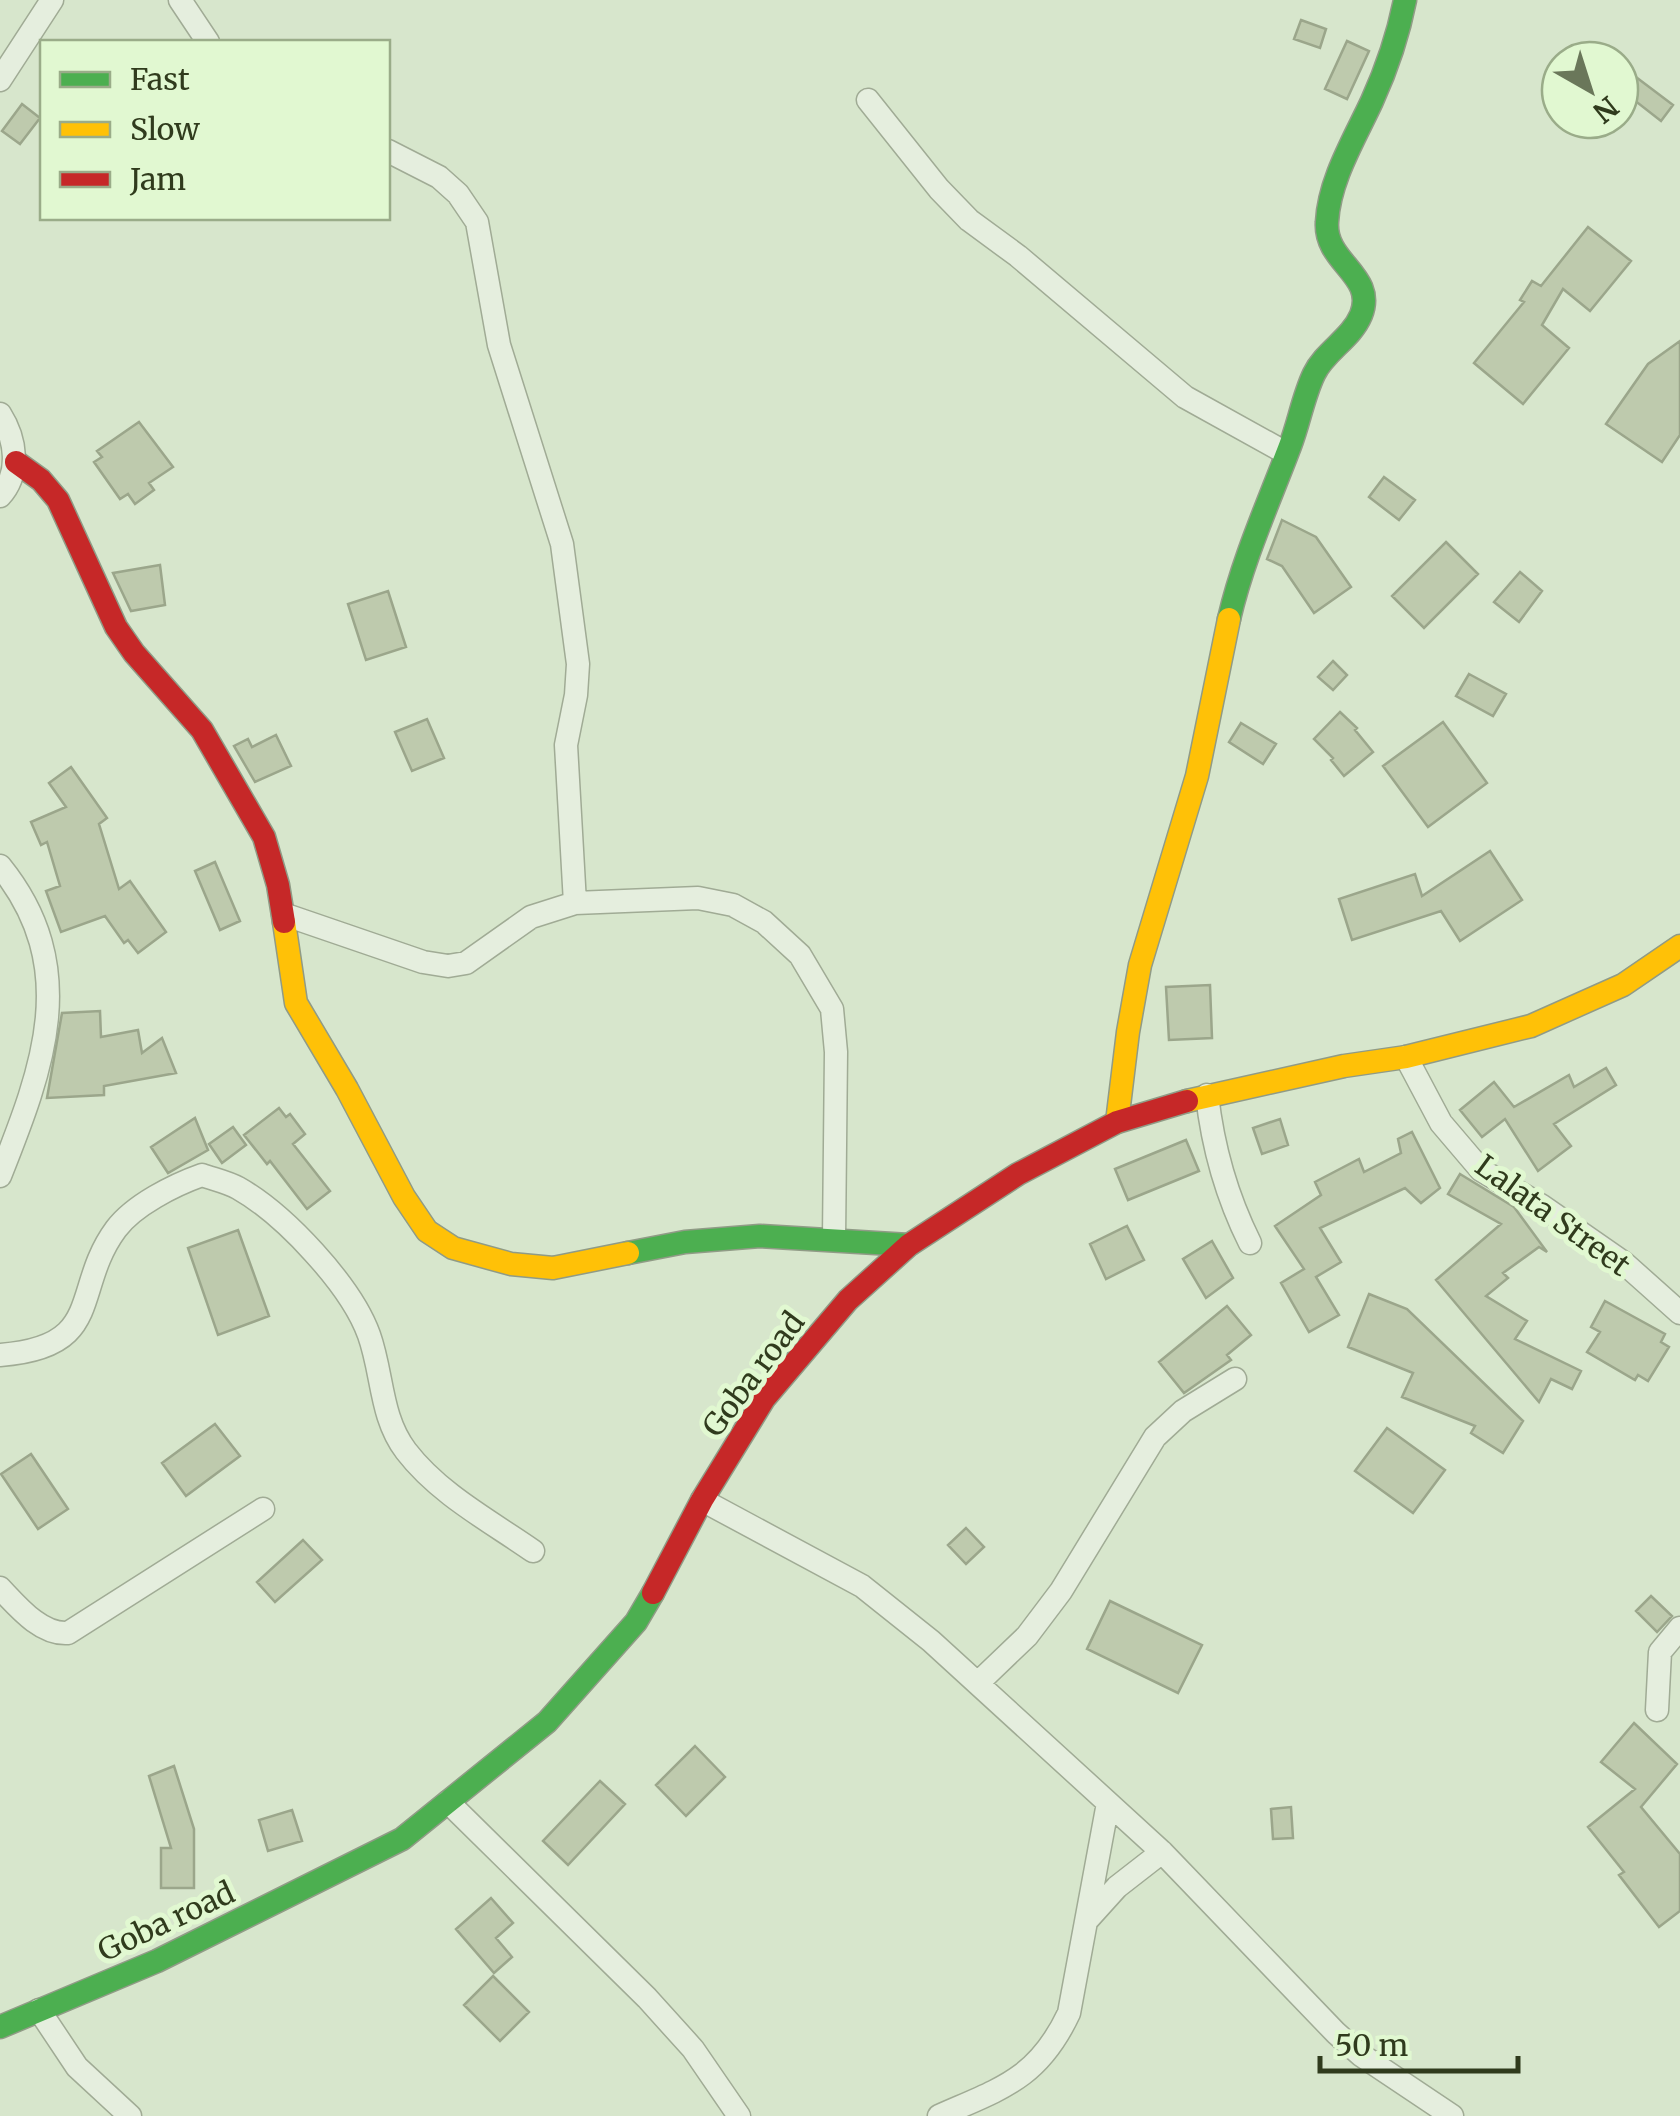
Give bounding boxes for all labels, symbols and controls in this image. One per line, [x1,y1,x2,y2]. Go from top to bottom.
legend [40,40,390,220]
north arrow [1540,40,1640,140]
text: Fast [130,60,190,98]
text: N [1586,88,1626,130]
text: Slow [130,110,200,148]
text: Jam [129,160,186,198]
street label: Lalata Street [1468,1146,1638,1284]
street label: Goba road [694,1304,812,1444]
street label: Goba road [92,1873,240,1969]
scale bar [1320,2011,1518,2073]
text: 50 m [1335,2026,1408,2064]

